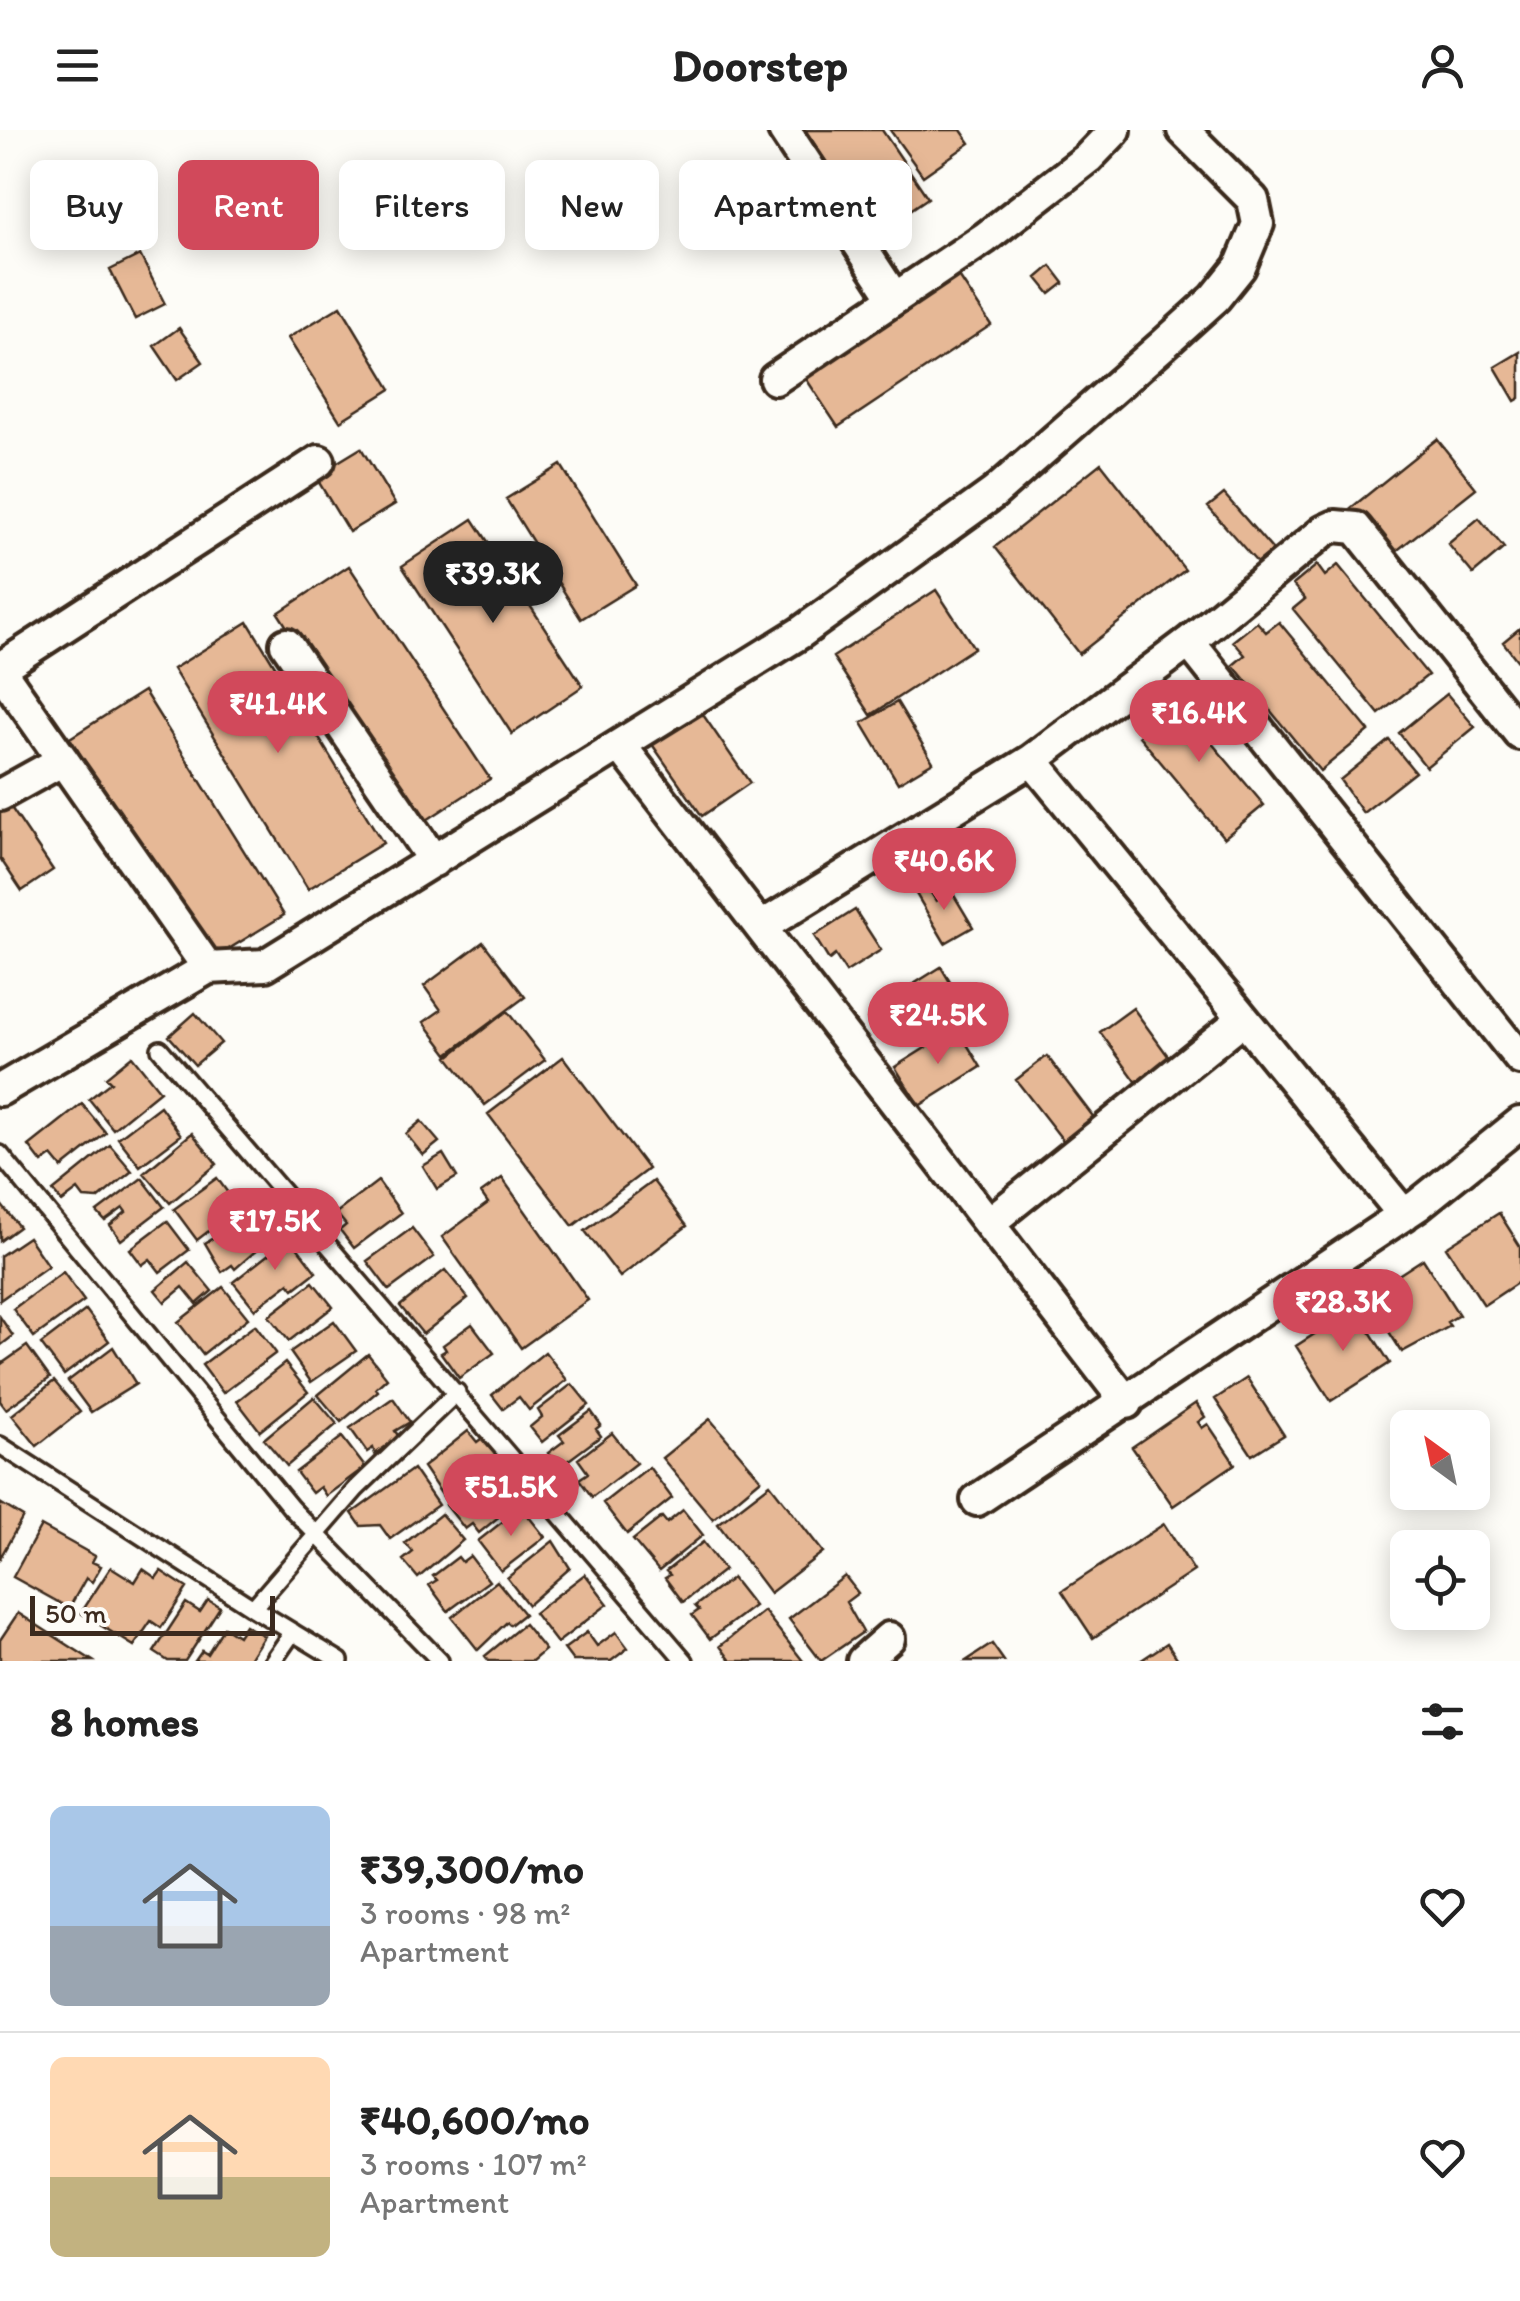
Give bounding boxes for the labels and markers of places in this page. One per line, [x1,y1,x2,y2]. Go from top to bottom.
pin: ₹39.3K [412,541,574,626]
pin: ₹41.4K [197,671,359,756]
pin: ₹16.4K [1118,680,1280,765]
pin: ₹40.6K [863,828,1025,913]
pin: ₹24.5K [857,982,1019,1067]
pin: ₹17.5K [194,1188,356,1273]
pin: ₹28.3K [1262,1269,1424,1354]
pin: ₹51.5K [430,1454,592,1539]

